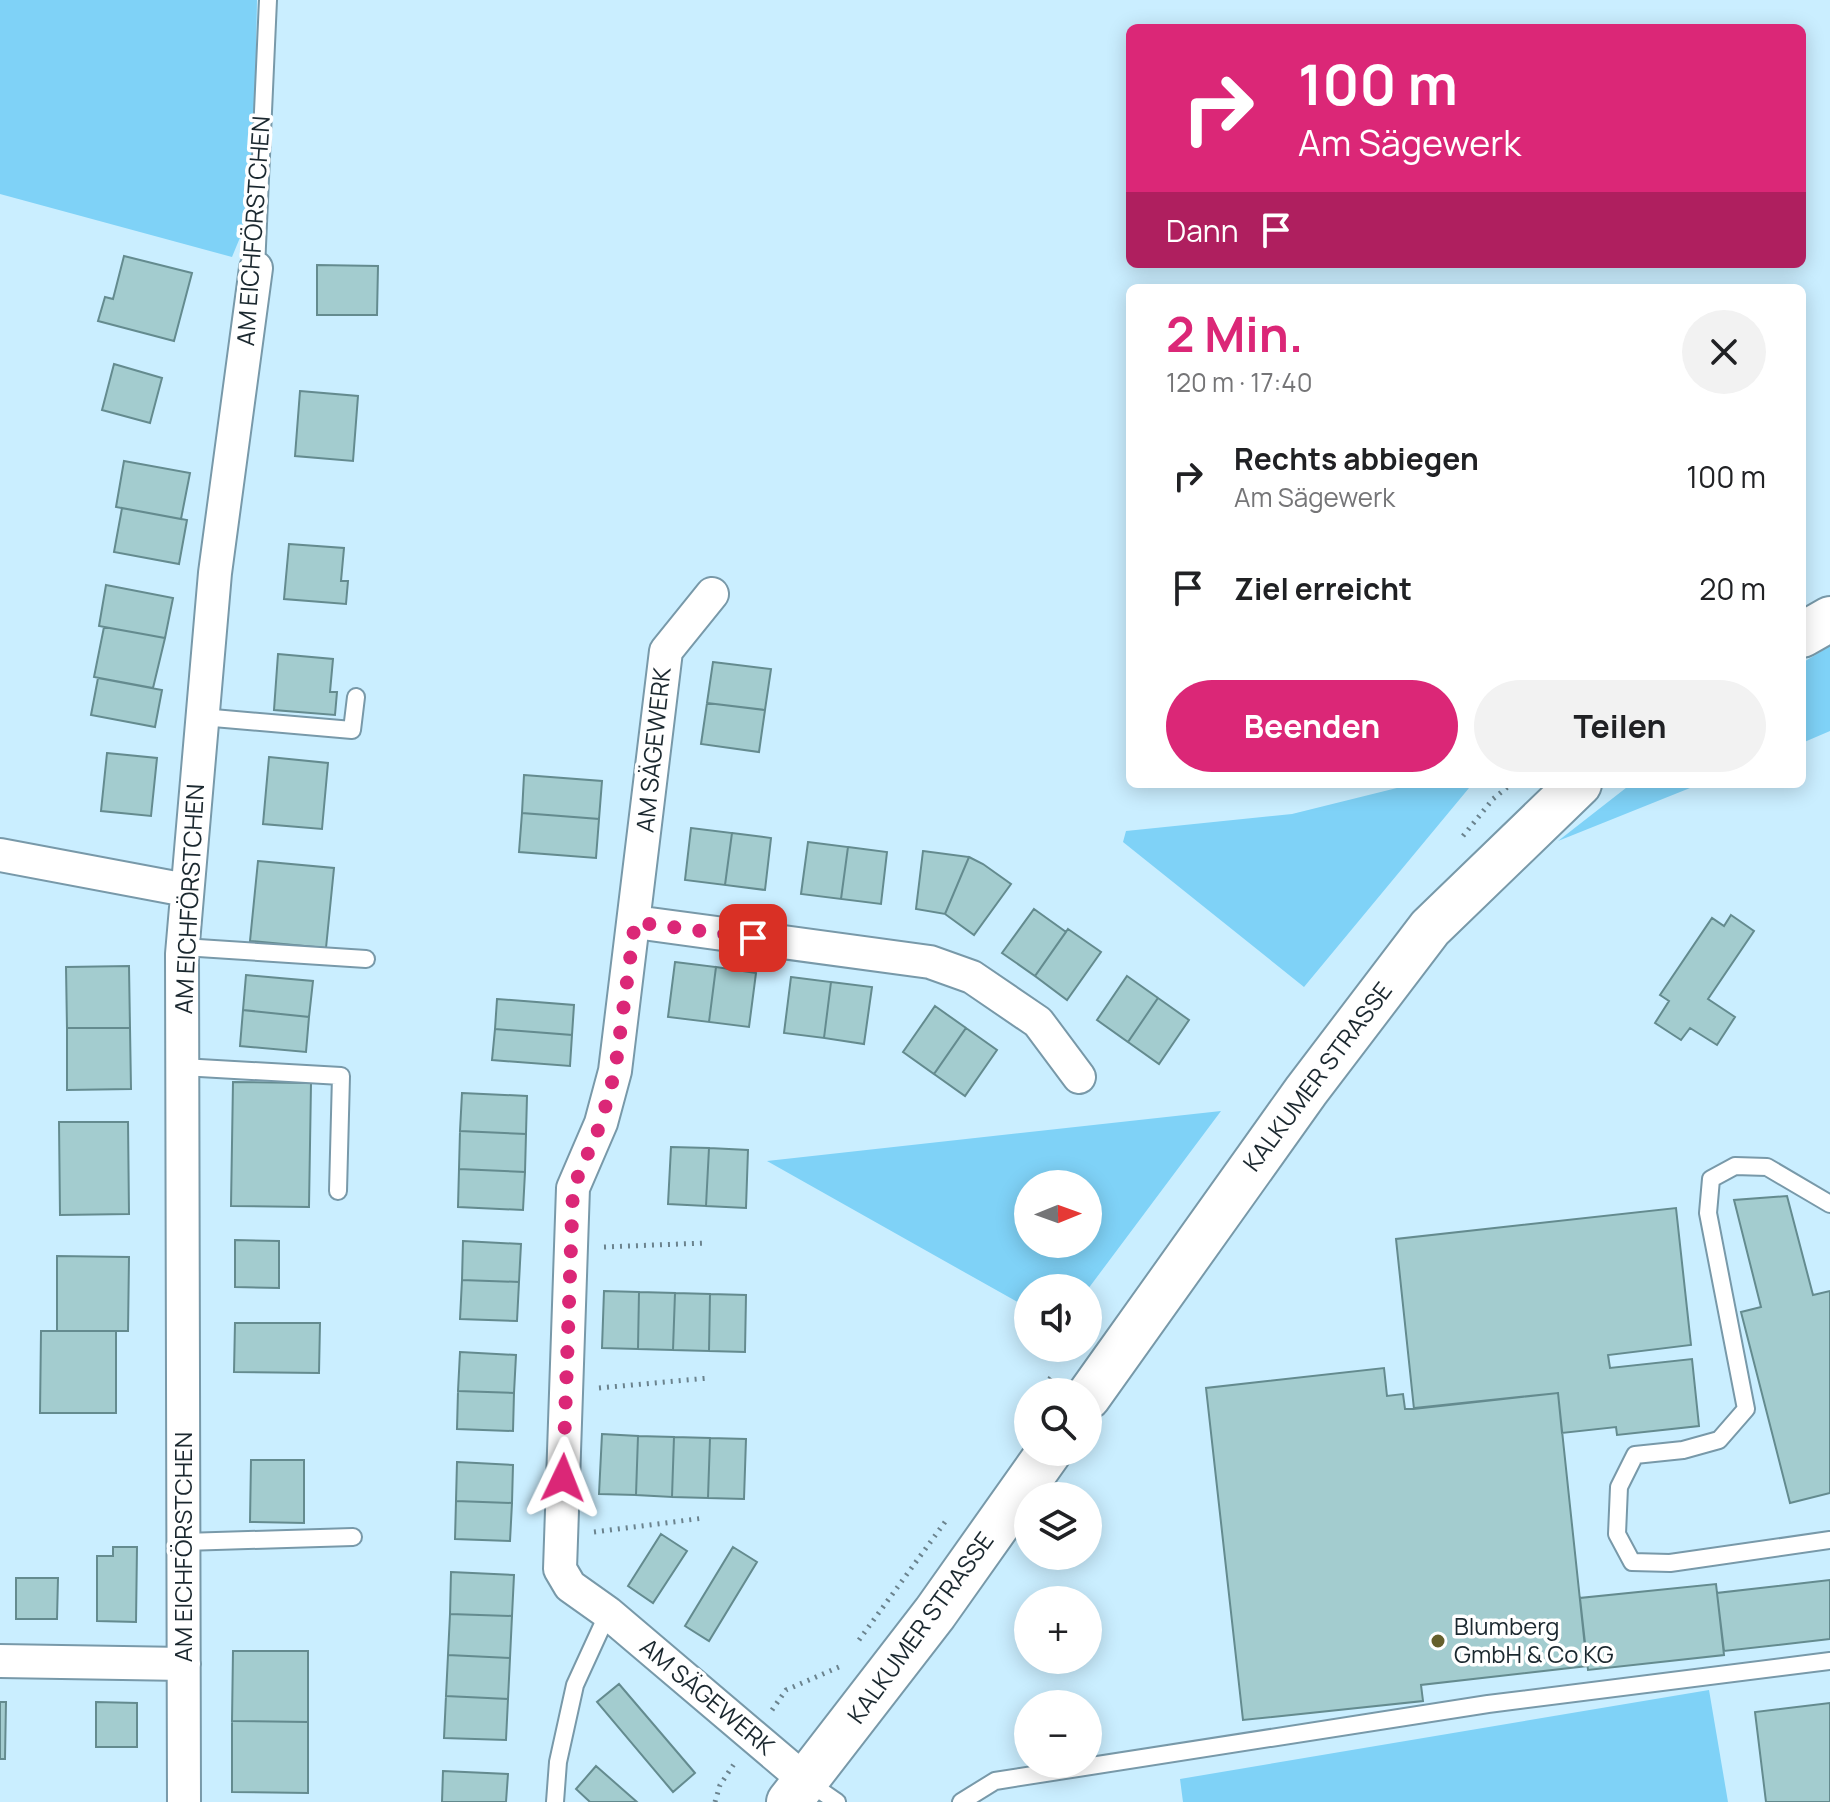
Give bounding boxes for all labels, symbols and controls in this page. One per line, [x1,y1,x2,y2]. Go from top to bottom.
text: 100 m [1298,45,1458,122]
icon: right [1166,56,1270,160]
street label: AM EICHFÖRSTCHEN [228,115,277,347]
text: Am Sägewerk [1298,118,1521,167]
icon: arrive [1254,208,1298,252]
text: Dann [1166,210,1238,251]
text: 2 Min. [1166,301,1303,366]
button: close [1682,310,1766,394]
text: 120 m · 17:40 [1166,364,1313,400]
text: Rechts abbiegen [1234,438,1479,479]
icon: right [1166,454,1210,498]
text: 100 m [1686,456,1766,497]
text: Am Sägewerk [1234,479,1395,515]
icon: arrive [1166,566,1210,610]
text: Ziel erreicht [1234,568,1412,609]
text: 20 m [1699,568,1766,609]
street label: AM SÄGEWERK [627,665,678,834]
button: Beenden [1166,680,1458,772]
button: Teilen [1474,680,1766,772]
street label: AM EICHFÖRSTCHEN [166,783,211,1015]
pin [719,904,787,972]
icon: arrive [731,916,775,960]
street label: KALKUMER STRASSE [1235,975,1399,1178]
north arrow [1014,1170,1102,1258]
map controls [1014,1170,1102,1778]
button: sound [1014,1274,1102,1362]
button: search [1014,1378,1102,1466]
street label: AM EICHFÖRSTCHEN [166,1432,199,1662]
position arrow [521,1436,605,1520]
button: layers [1014,1482,1102,1570]
street label: KALKUMER STRASSE [839,1525,1000,1730]
button: + [1014,1586,1102,1674]
place label: Blumberg GmbH & Co KG [1454,1609,1614,1670]
street label: AM SÄGEWERK [634,1630,783,1762]
marker: Blumberg GmbH & Co KG [1429,1632,1447,1650]
button: − [1014,1690,1102,1778]

